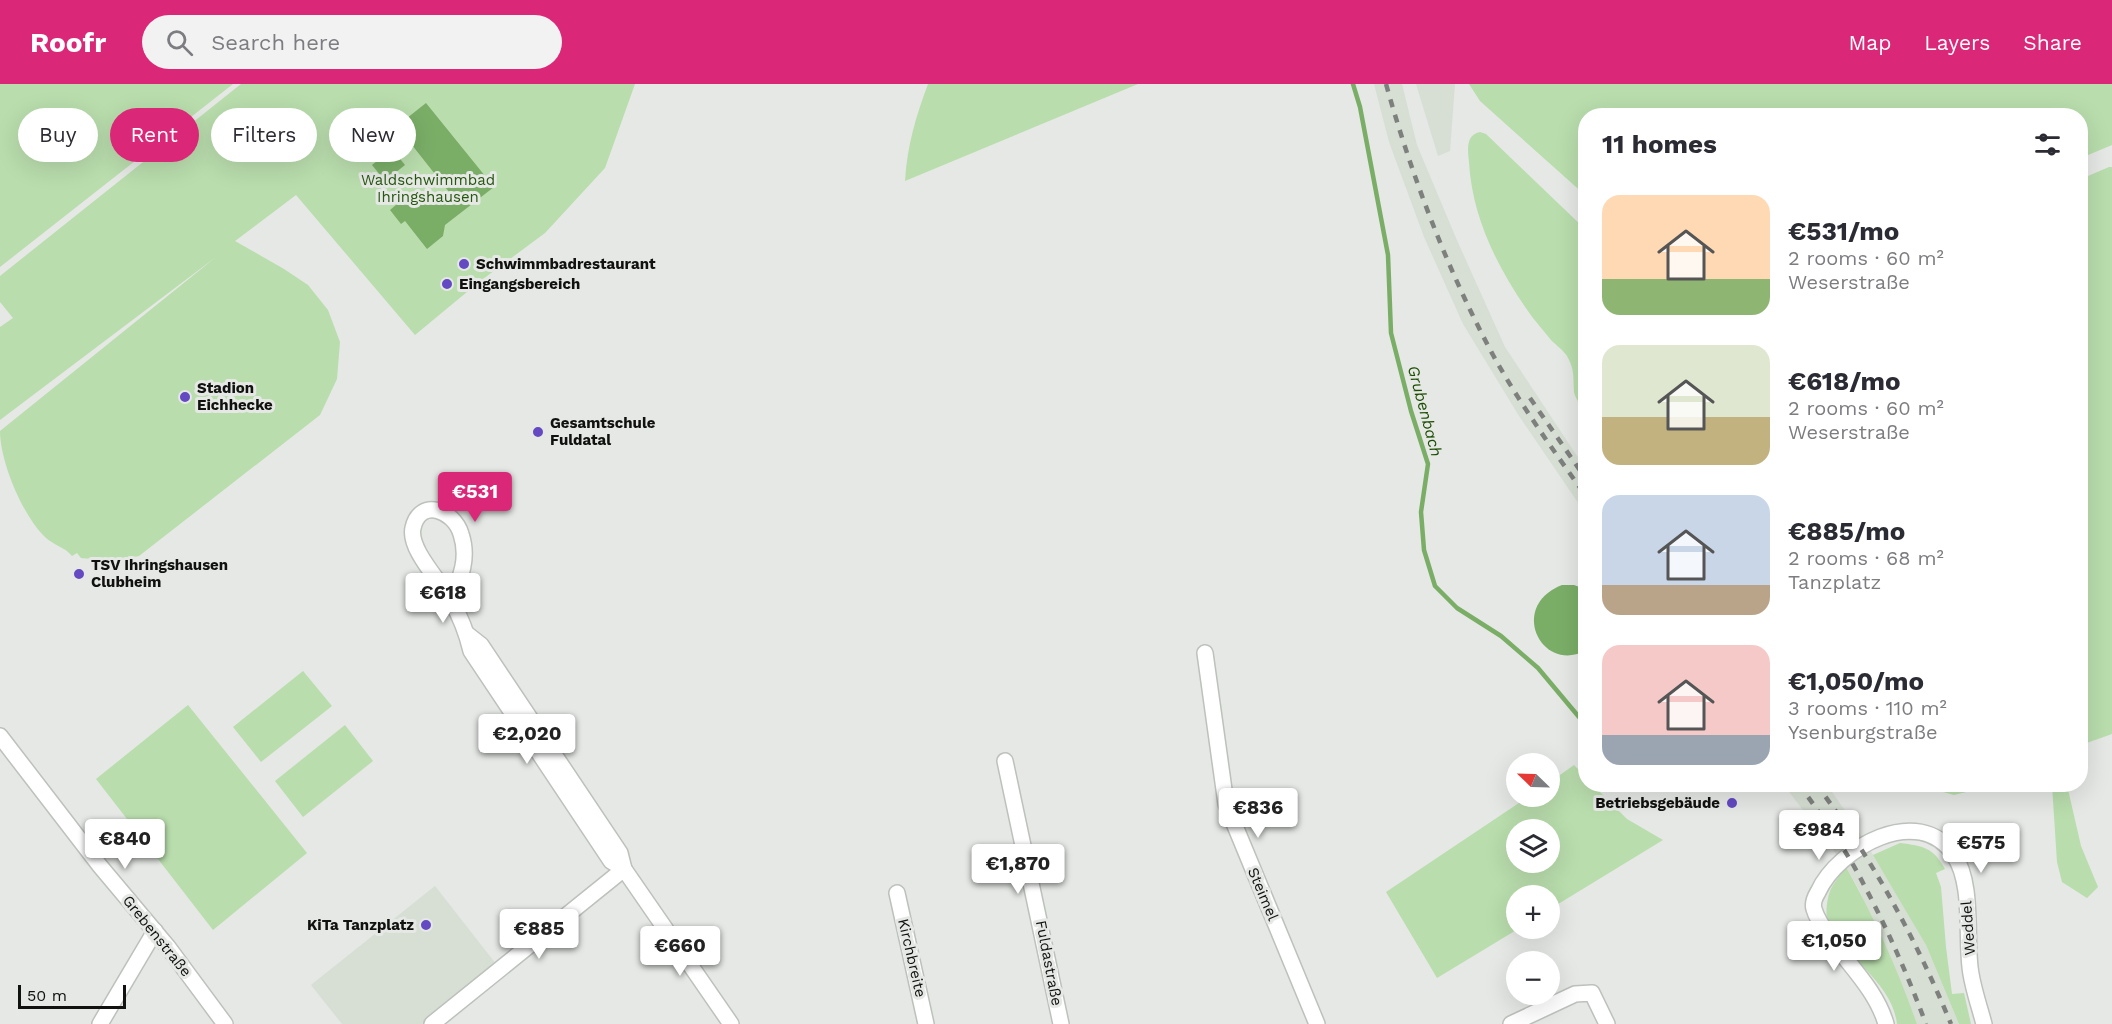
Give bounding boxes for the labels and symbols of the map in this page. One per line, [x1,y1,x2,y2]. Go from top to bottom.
park label: Waldschwimmbad Ihringshausen [361,171,495,206]
place label: Schwimmbadrestaurant [476,255,656,273]
marker: Schwimmbadrestaurant [457,257,471,271]
place label: Eingangsbereich [459,275,580,293]
marker: Eingangsbereich [440,277,454,291]
water label: Grubenbach [1404,363,1446,459]
place label: Stadion Eichhecke [197,379,273,414]
marker: Stadion Eichhecke [178,390,192,404]
place label: Gesamtschule Fuldatal [550,414,656,449]
marker: Gesamtschule Fuldatal [531,425,545,439]
pin: €531 [439,472,511,523]
place label: TSV Ihringshausen Clubheim [91,556,228,591]
marker: TSV Ihringshausen Clubheim [72,567,86,581]
pin: €618 [407,573,479,624]
pin: €2,020 [478,714,576,765]
north arrow [1506,753,1560,807]
pin: €836 [1222,788,1294,839]
place label: Betriebsgebäude [1595,794,1720,812]
marker: Betriebsgebäude [1725,796,1739,810]
pin: €984 [1783,810,1855,861]
pin: €840 [89,819,161,870]
pin: €575 [1945,823,2017,874]
pin: €1,870 [969,844,1067,895]
street label: Steimel [1244,865,1282,924]
street label: Grebenstraße [119,892,195,980]
street label: Weddel [1957,900,1979,956]
pin: €885 [503,909,575,960]
place label: KiTa Tanzplatz [307,916,414,934]
street label: Kirchbreite [894,917,930,999]
marker: KiTa Tanzplatz [419,918,433,932]
street label: Fuldastraße [1032,919,1066,1007]
pin: €1,050 [1785,921,1883,972]
pin: €660 [644,926,716,977]
scale bar [18,982,126,1010]

